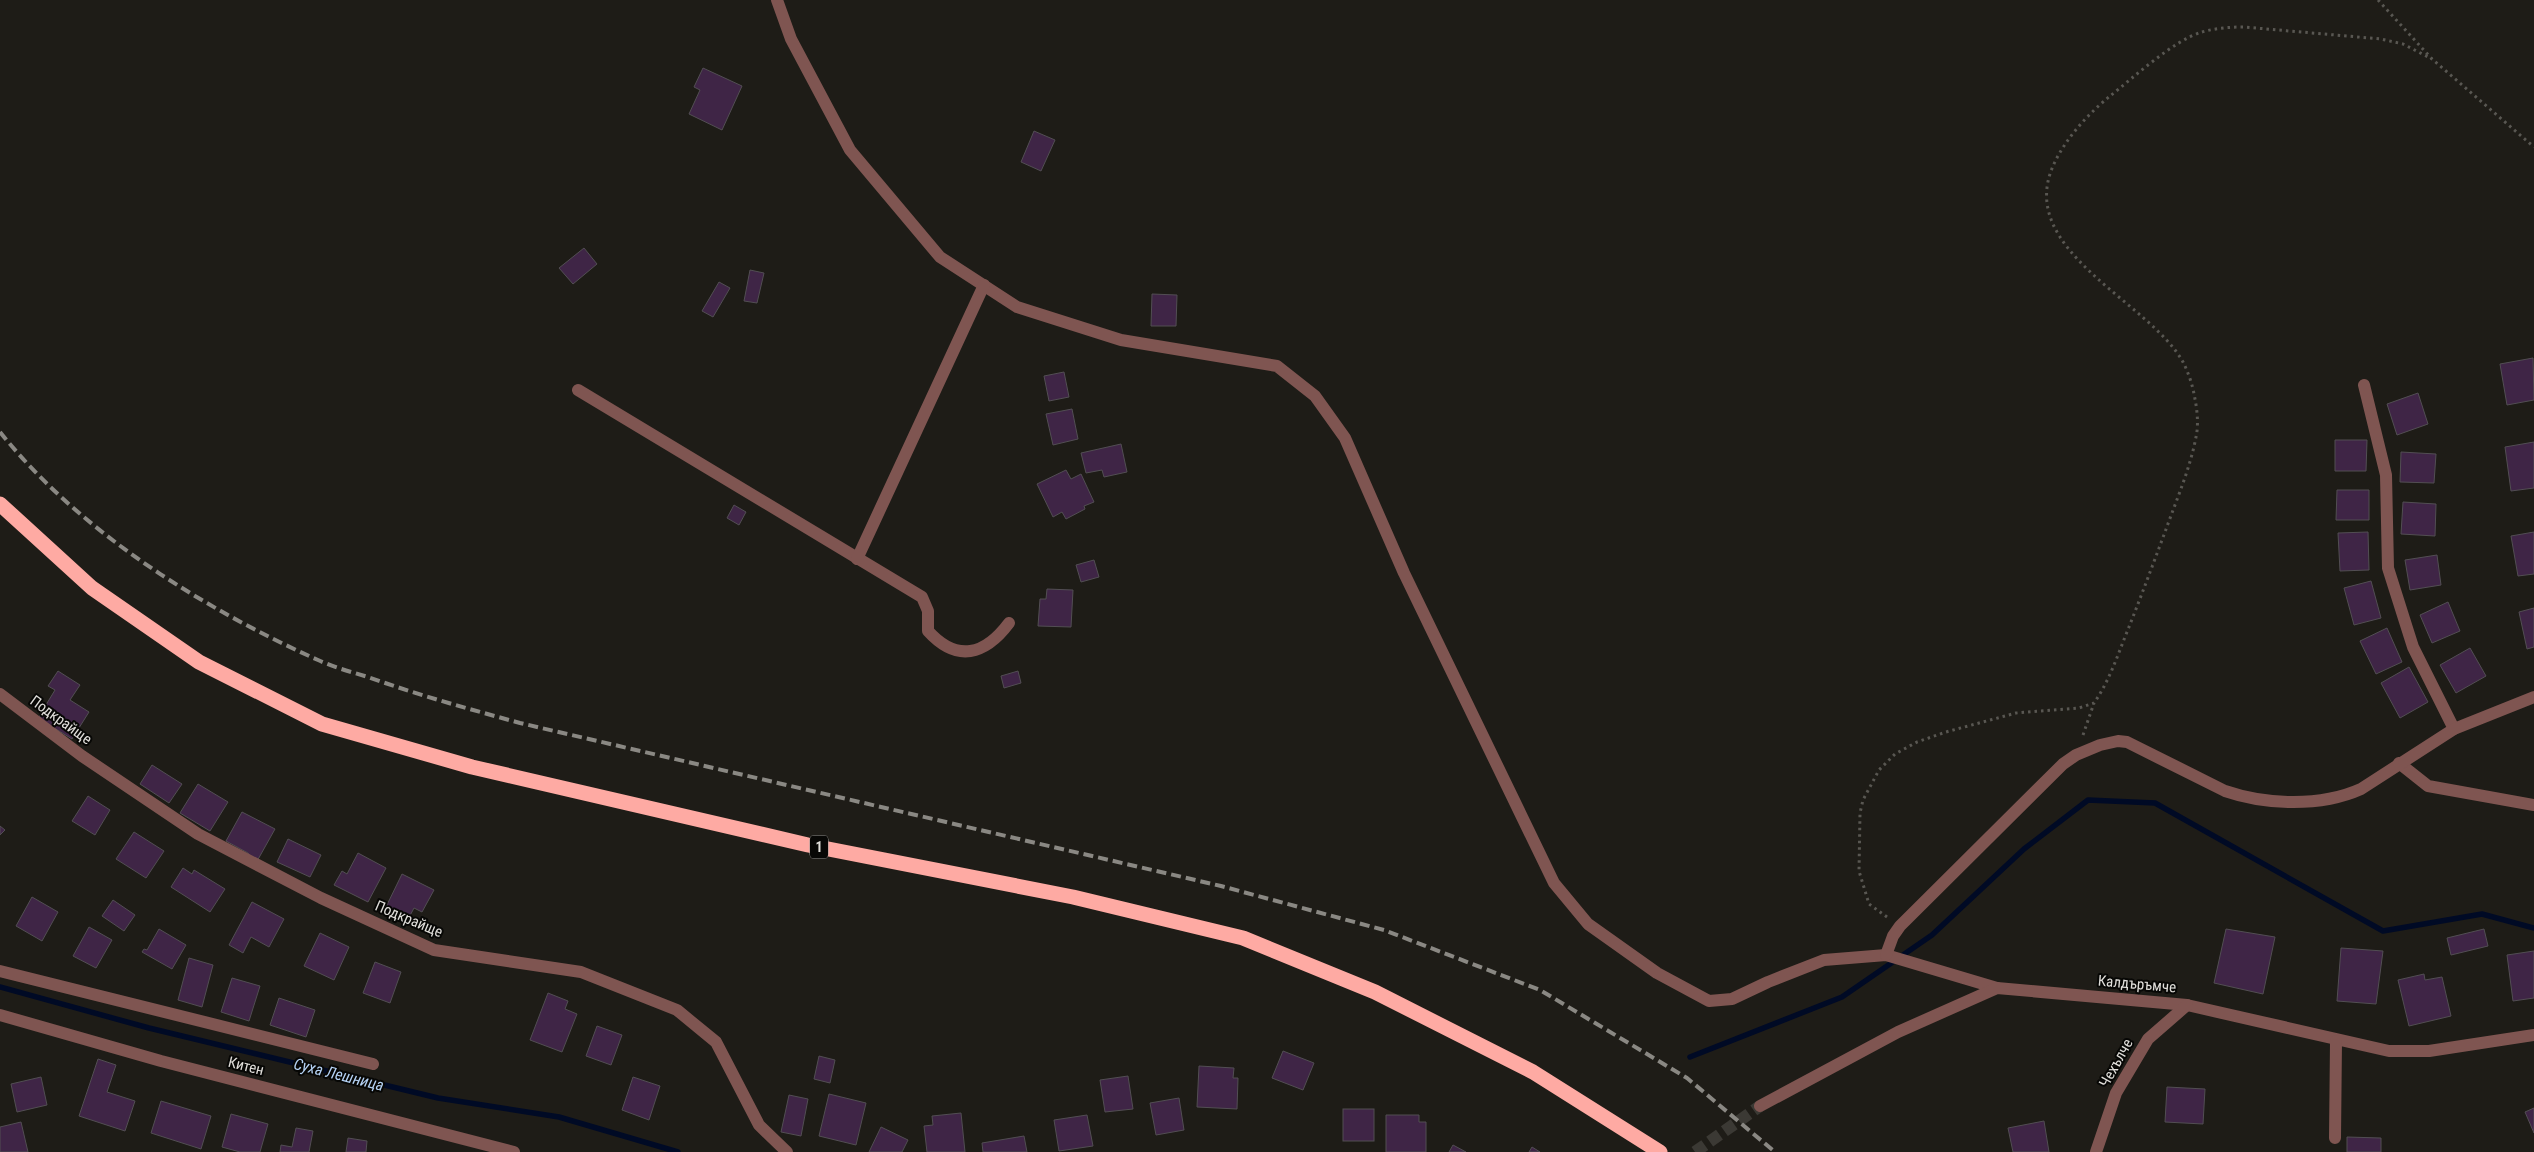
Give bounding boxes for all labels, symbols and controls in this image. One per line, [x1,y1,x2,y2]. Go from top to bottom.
street label: Подкрайще [27,692,95,748]
road number: 1 [810,836,828,859]
street label: Подкрайще [372,897,446,941]
street label: Калдъръмче [2097,972,2177,996]
street label: Чехълче [2095,1036,2137,1090]
street label: Китен [226,1053,266,1079]
water label: Суха Лешница [292,1054,386,1095]

